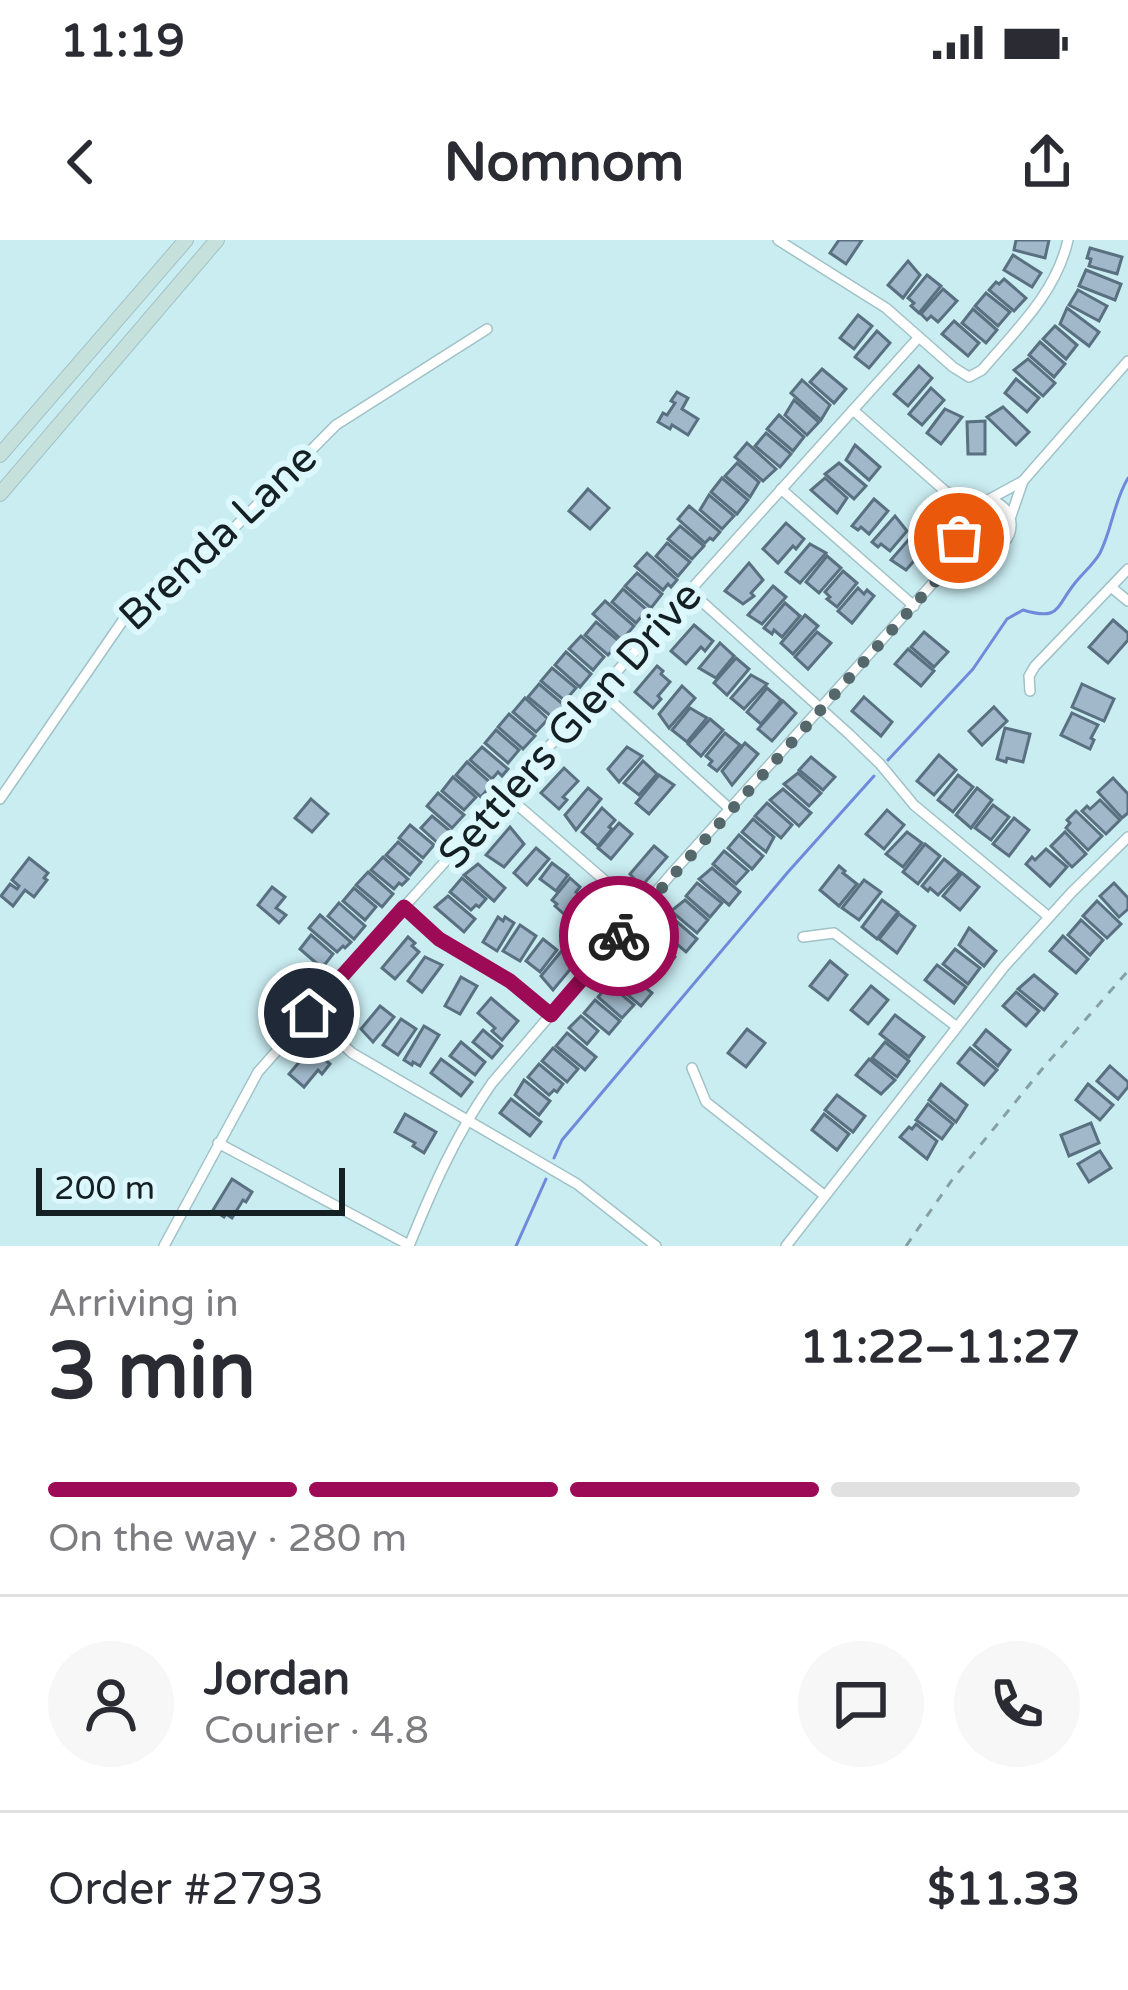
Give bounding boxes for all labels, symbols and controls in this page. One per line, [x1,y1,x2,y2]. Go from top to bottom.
text: 11:19 [60,15,185,69]
icon: back [48,129,114,195]
icon: share [1014,129,1080,195]
text: Nomnom [444,130,684,195]
street label: Brenda Lane [109,433,327,642]
pin [908,487,1010,589]
icon: bag [926,505,992,571]
street label: Settlers Glen Drive [428,571,713,879]
courier [559,876,679,996]
icon: bike [586,903,652,969]
pin [258,962,360,1064]
icon: home [276,980,342,1046]
scale bar [36,1162,345,1215]
text: 200 m [54,1169,155,1208]
text: Arriving in [48,1280,239,1327]
text: 11:22–11:27 [800,1321,1080,1375]
text: 3 min [48,1325,256,1419]
text: On the way · 280 m [48,1515,407,1562]
button: person [48,1641,174,1767]
button: chat [798,1641,924,1767]
button: phone [954,1641,1080,1767]
text: Jordan [204,1653,350,1707]
text: Courier · 4.8 [204,1707,429,1754]
text: Order #2793 [48,1863,324,1917]
text: $11.33 [928,1863,1080,1917]

